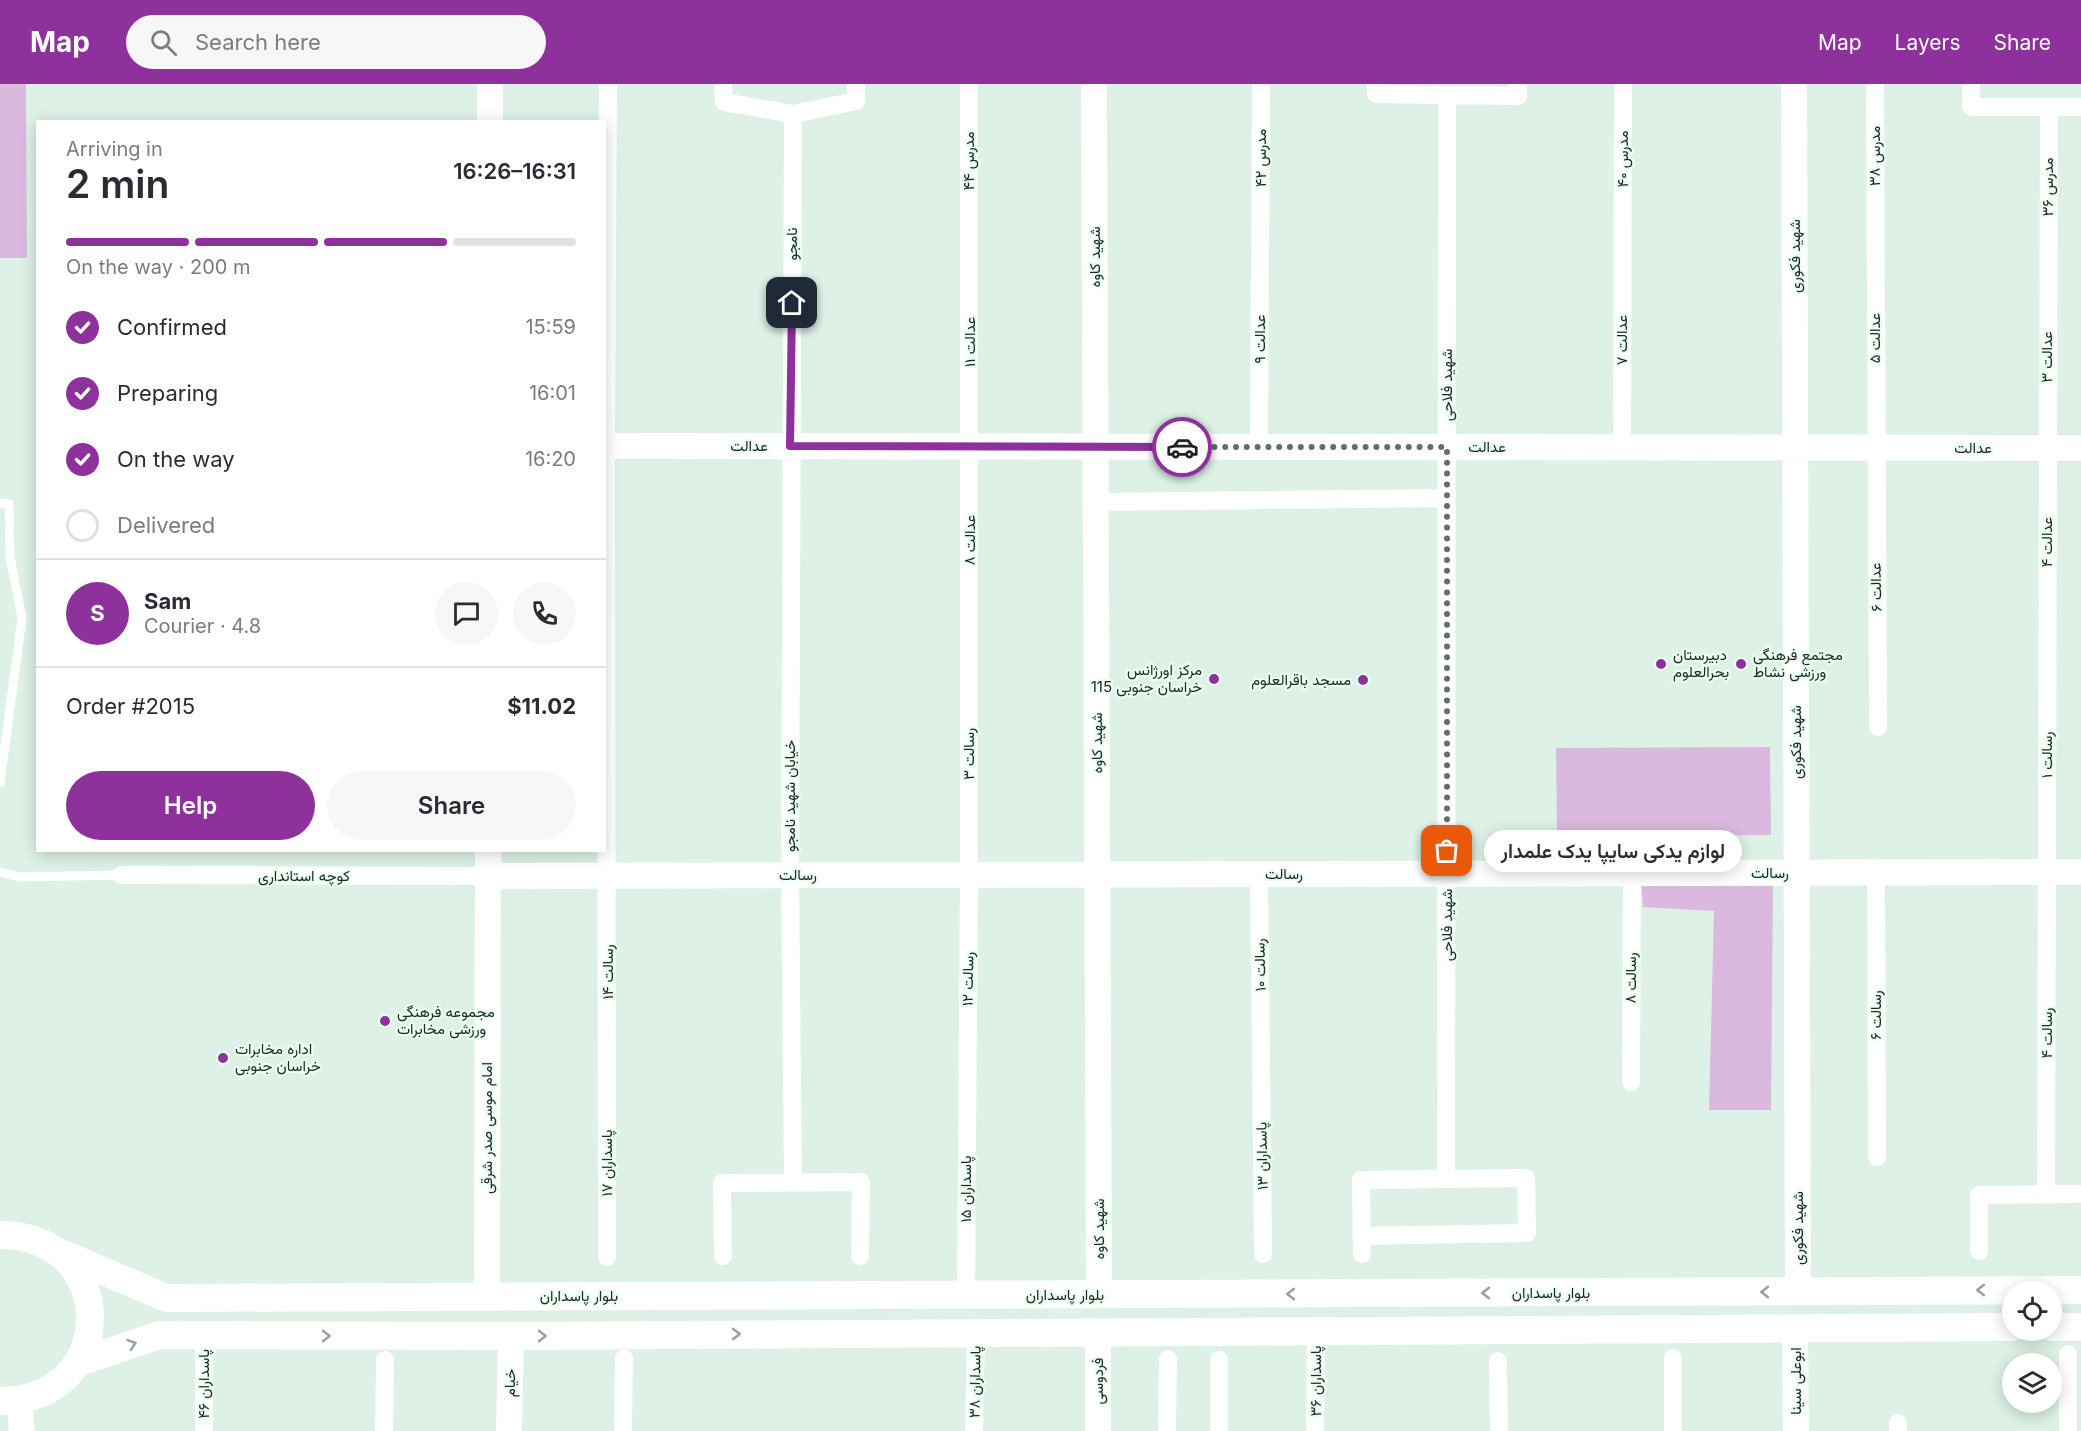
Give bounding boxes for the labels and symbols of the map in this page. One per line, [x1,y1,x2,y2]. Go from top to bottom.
street label: مدرس ۳۸ [1865,126,1885,186]
street label: مدرس ۴۲ [1251,129,1271,187]
street label: مدرس ۴۴ [959,131,979,191]
street label: مدرس ۴۰ [1613,131,1633,187]
street label: مدرس ۳۶ [2038,157,2058,217]
street label: شهید فکوری [1785,219,1805,293]
street label: شهید کاوه [1085,226,1104,288]
street label: نامجو [782,227,801,261]
pin [766,277,817,328]
street label: عدالت ۵ [1865,313,1884,363]
street label: عدالت ۹ [1250,314,1269,364]
street label: عدالت ۷ [1612,315,1631,365]
street label: عدالت ۱۱ [960,317,979,367]
street label: عدالت ۳ [2037,331,2056,383]
street label: شهید فلاحی [1437,349,1457,421]
courier [1152,417,1212,477]
street label: عدالت [730,436,768,455]
street label: عدالت [1468,437,1506,456]
street label: عدالت [1954,438,1992,457]
street label: عدالت ۸ [960,515,979,565]
street label: عدالت ۴ [2037,517,2056,567]
street label: عدالت ۶ [1866,562,1885,612]
place label: دبیرستان بحرالعلوم [1673,645,1729,682]
place label: مجتمع فرهنگی ورزشی نشاط [1753,645,1843,682]
marker: دبیرستان بحرالعلوم [1654,657,1668,671]
marker: مجتمع فرهنگی ورزشی نشاط [1734,657,1748,671]
place label: مرکز اورژانس 115 خراسان جنوبی [1091,660,1202,697]
place label: مسجد باقرالعلوم [1251,670,1351,690]
marker: مرکز اورژانس 115 خراسان جنوبی [1207,672,1221,686]
marker: مسجد باقرالعلوم [1356,673,1370,687]
street label: شهید فکوری [1786,705,1806,779]
street label: شهید کاوه [1087,712,1106,774]
street label: رسالت ۳ [959,728,978,780]
street label: رسالت ۱ [2037,732,2056,778]
street label: خیابان شهید نامجو [780,740,799,852]
pin [1421,825,1472,876]
callout: لوازم یدکی سایپا یدک علمدار [1483,830,1741,872]
street label: رسالت [1751,863,1789,882]
street label: رسالت [1265,864,1303,883]
street label: رسالت [779,865,817,884]
street label: کوچه استانداری [258,866,350,886]
street label: شهید فلاحی [1437,889,1457,961]
street label: رسالت ۱۰ [1250,938,1269,992]
street label: رسالت ۱۴ [598,944,617,1000]
street label: رسالت ۱۲ [958,952,977,1006]
street label: رسالت ۸ [1621,952,1640,1004]
street label: رسالت ۶ [1866,990,1885,1040]
place label: مجموعه فرهنگی ورزشی مخابرات [397,1002,495,1039]
street label: رسالت ۴ [2037,1008,2056,1058]
marker: مجموعه فرهنگی ورزشی مخابرات [378,1014,392,1028]
place label: اداره مخابرات خراسان جنوبی [235,1039,321,1076]
marker: اداره مخابرات خراسان جنوبی [216,1051,230,1065]
street label: امام موسی صدر شرقی [477,1062,497,1194]
street label: پاسداران ۱۳ [1251,1122,1273,1190]
street label: پاسداران ۱۷ [597,1129,617,1197]
street label: پاسداران ۱۵ [956,1155,976,1223]
street label: شهید فکوری [1788,1191,1808,1265]
street label: شهید کاوه [1089,1198,1108,1260]
street label: بلوار پاسداران [1512,1283,1590,1303]
one-way arrow [1976,1284,1985,1297]
street label: بلوار پاسداران [1026,1285,1104,1305]
street label: بلوار پاسداران [540,1286,618,1306]
one-way arrow [1760,1286,1769,1298]
one-way arrow [1481,1287,1490,1299]
one-way arrow [1286,1288,1295,1300]
one-way arrow [732,1328,741,1340]
one-way arrow [321,1330,330,1342]
one-way arrow [537,1330,546,1342]
one-way arrow [126,1339,137,1352]
street label: پاسداران ۳۶ [1306,1345,1326,1417]
street label: پاسداران ۳۸ [964,1346,986,1418]
street label: ابوعلی سینا [1786,1347,1806,1415]
street label: پاسداران ۴۶ [194,1349,214,1419]
street label: فردوسی [1088,1357,1108,1404]
street label: خیام [500,1369,520,1397]

